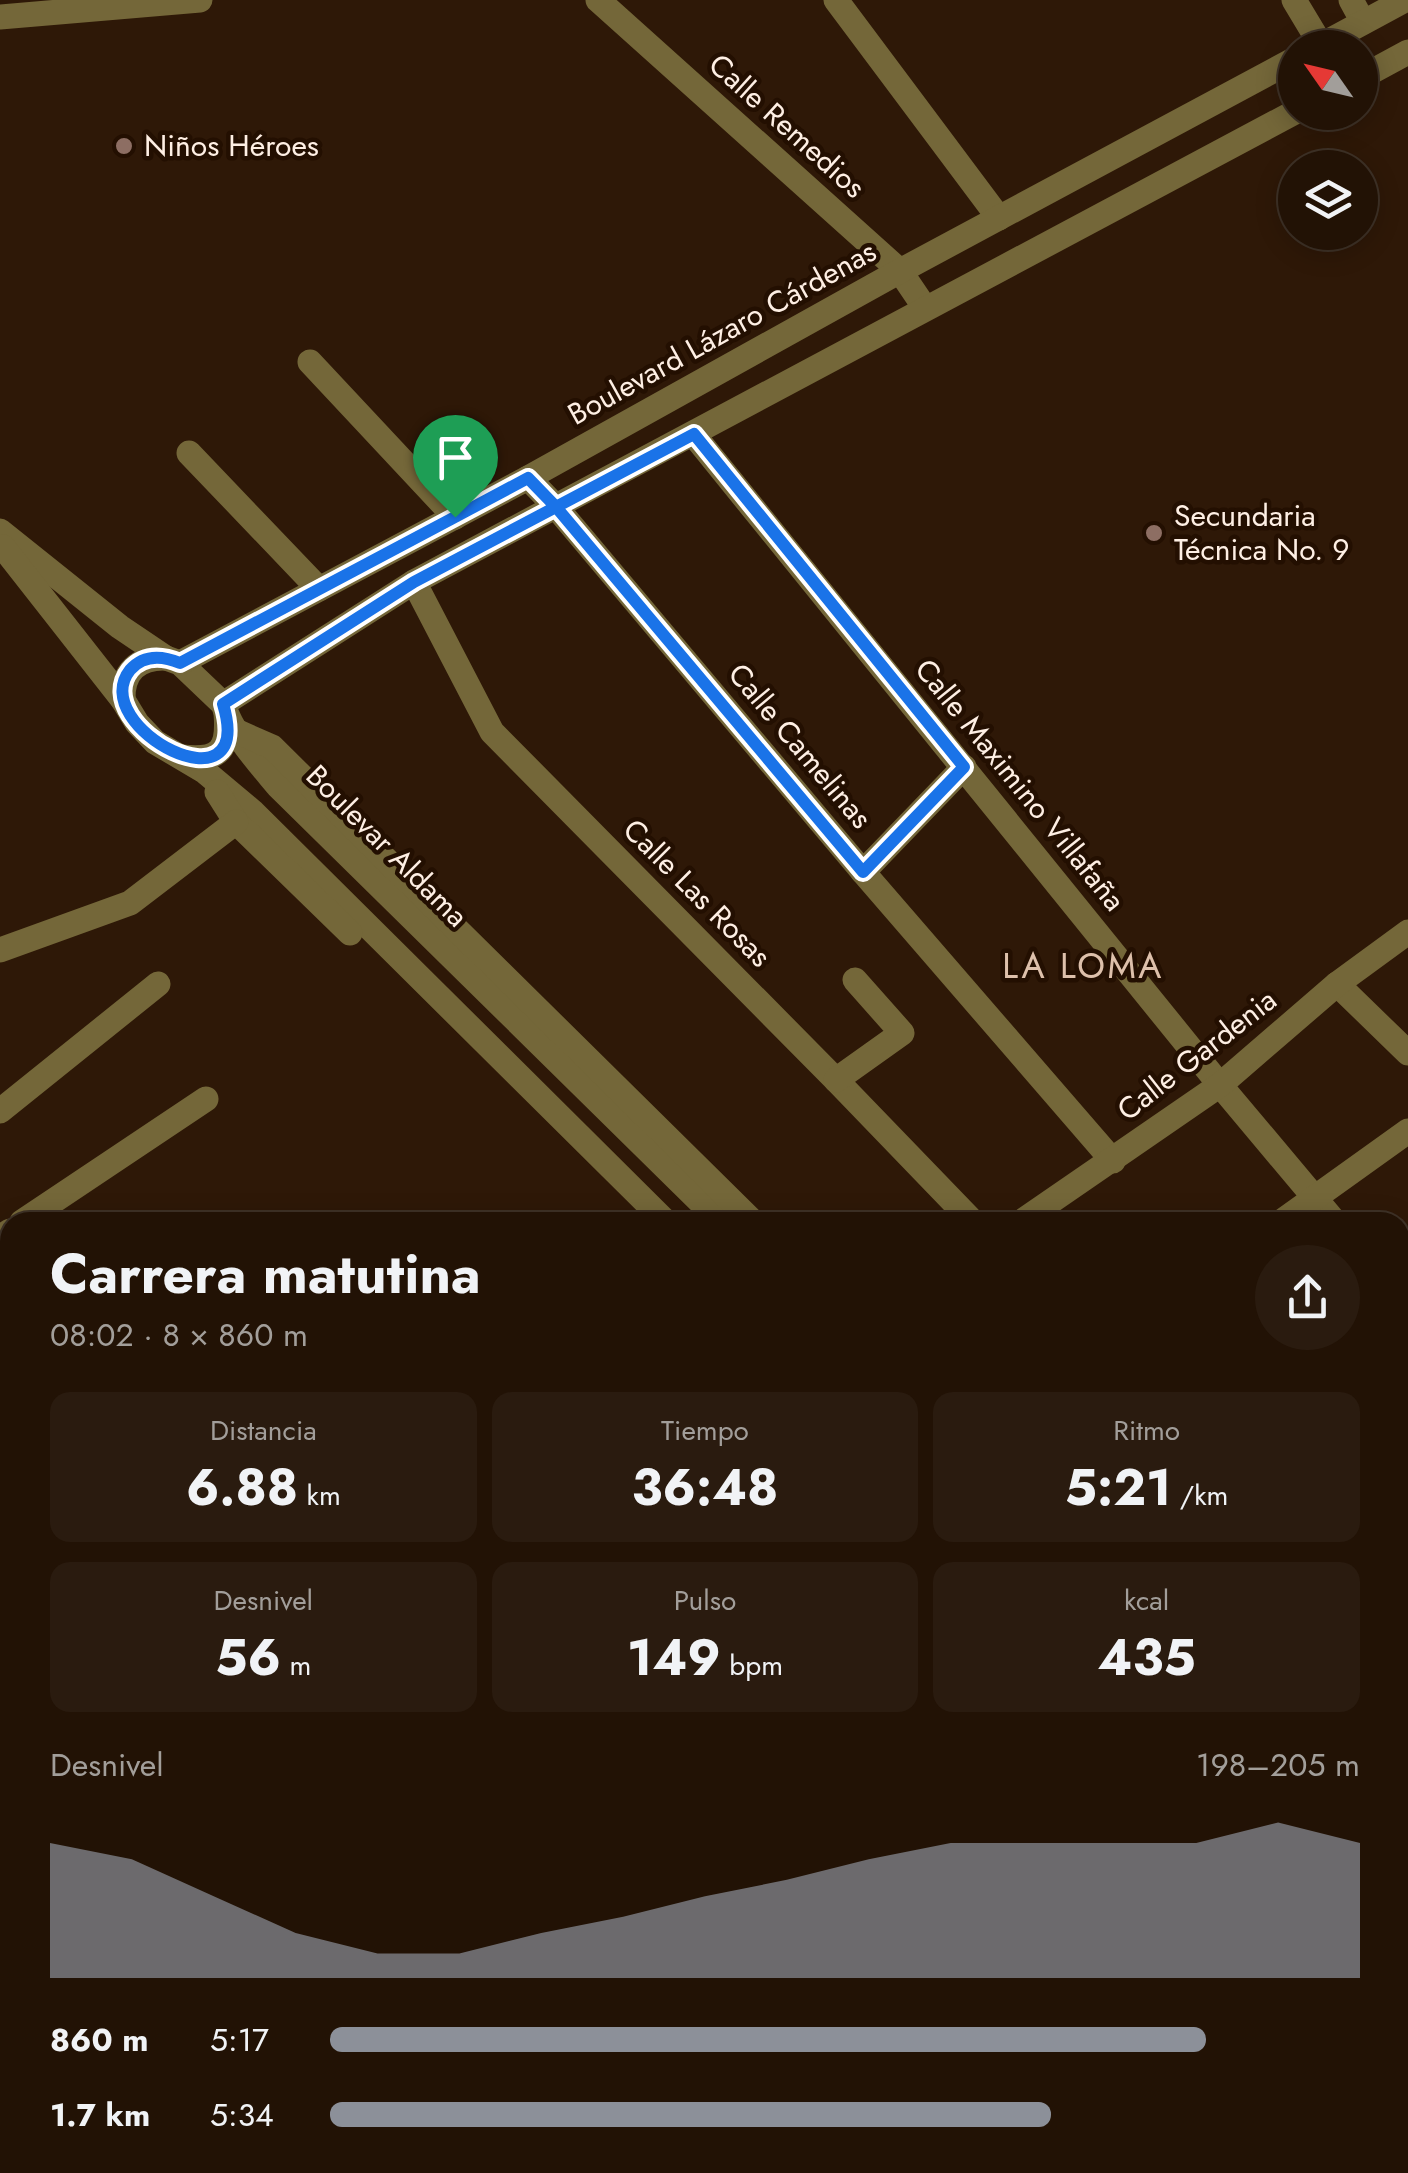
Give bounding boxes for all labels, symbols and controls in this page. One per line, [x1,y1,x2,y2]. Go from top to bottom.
north arrow [1278,30,1378,130]
map controls [1278,30,1378,250]
street label: Calle Remedios [699,44,875,208]
place label: Niños Héroes [144,124,319,167]
marker: Niños Héroes [113,135,135,157]
button: layers [1278,150,1378,250]
street label: Boulevard Lázaro Cárdenas [560,230,884,435]
pin [413,415,498,518]
icon: arrive [428,430,483,485]
place label: Secundaria Técnica No. 9 [1174,494,1349,571]
marker: Secundaria Técnica No. 9 [1143,522,1165,544]
street label: Calle Maximino Villafaña [905,649,1136,920]
street label: Calle Camelinas [718,654,882,838]
street label: Boulevar Aldama [297,755,478,936]
street label: Calle Las Rosas [614,809,781,976]
district label: LA LOMA [1002,941,1164,991]
street label: Calle Gardenia [1108,979,1285,1131]
text: Carrera matutina [50,1234,481,1314]
button: share [1255,1245,1360,1350]
text: 08:02 · 8 × 860 m [50,1312,308,1358]
text: Distancia [210,1410,317,1451]
text: Tiempo [661,1410,749,1451]
text: Ritmo [1113,1410,1180,1451]
text: 6.88 [186,1451,298,1524]
text: 36:48 [632,1451,778,1524]
text: 5:21 [1065,1451,1171,1524]
text: km [298,1475,341,1516]
text: /km [1171,1475,1228,1516]
text: Desnivel [214,1580,313,1621]
text: Pulso [674,1580,736,1621]
text: kcal [1124,1580,1169,1621]
text: 56 [215,1621,281,1694]
text: 149 [627,1621,721,1694]
text: 435 [1098,1621,1196,1694]
text: m [281,1645,311,1686]
text: bpm [721,1645,783,1686]
text: Desnivel [50,1742,164,1788]
text: 198–205 m [1196,1742,1360,1788]
text: 860 m [50,2017,149,2063]
text: 5:17 [210,2017,269,2063]
text: 1.7 km [50,2092,150,2138]
text: 5:34 [210,2092,274,2138]

